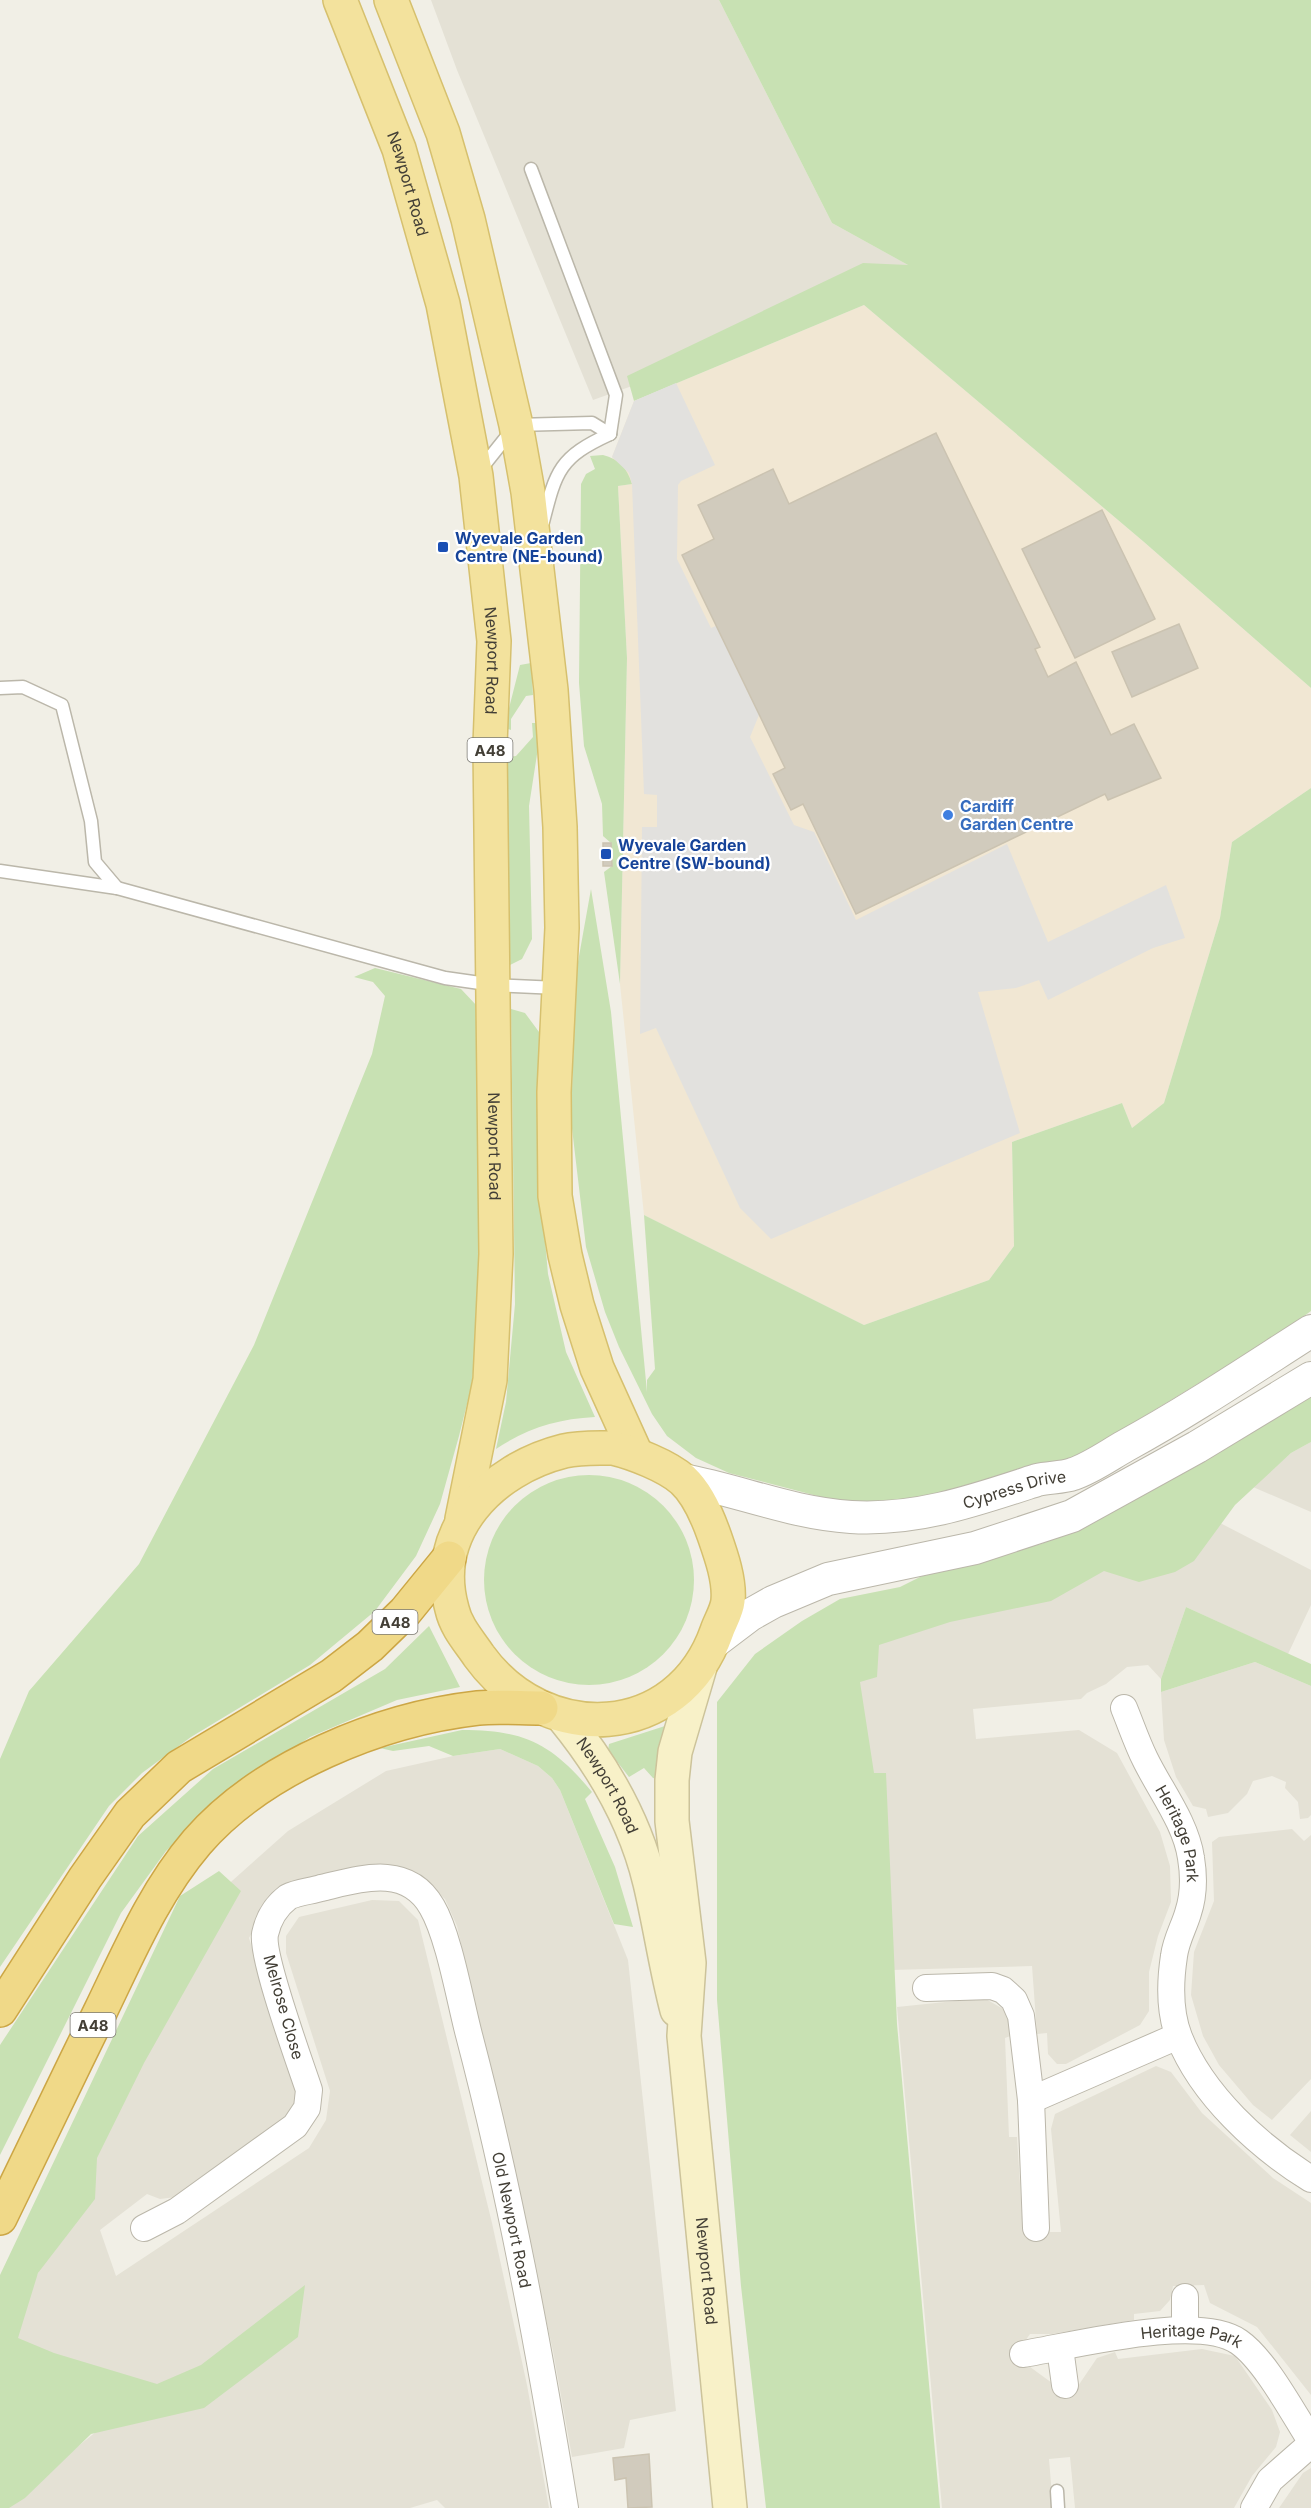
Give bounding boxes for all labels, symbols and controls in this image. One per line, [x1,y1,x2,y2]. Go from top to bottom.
street label: Newport Road [383,128,433,238]
place label: Wyevale Garden Centre (NE-bound) [455,528,603,566]
marker: Wyevale Garden Centre (NE-bound) [436,540,450,554]
street label: Newport Road [480,606,504,715]
road number: A48 [468,738,512,762]
place label: Cardiff Garden Centre [960,796,1074,834]
marker: Cardiff Garden Centre [941,808,955,822]
place label: Wyevale Garden Centre (SW-bound) [618,835,771,873]
marker: Wyevale Garden Centre (SW-bound) [599,847,613,861]
street label: Newport Road [484,1092,505,1201]
street label: Cypress Drive [960,1466,1067,1513]
road number: A48 [372,1610,418,1634]
street label: Newport Road [572,1733,643,1836]
street label: Heritage Park [1151,1781,1203,1883]
street label: Melrose Close [259,1952,309,2062]
road number: A48 [70,2013,116,2037]
street label: Old Newport Road [488,2150,536,2290]
street label: Newport Road [692,2216,722,2326]
street label: Heritage Park [1139,2320,1247,2352]

